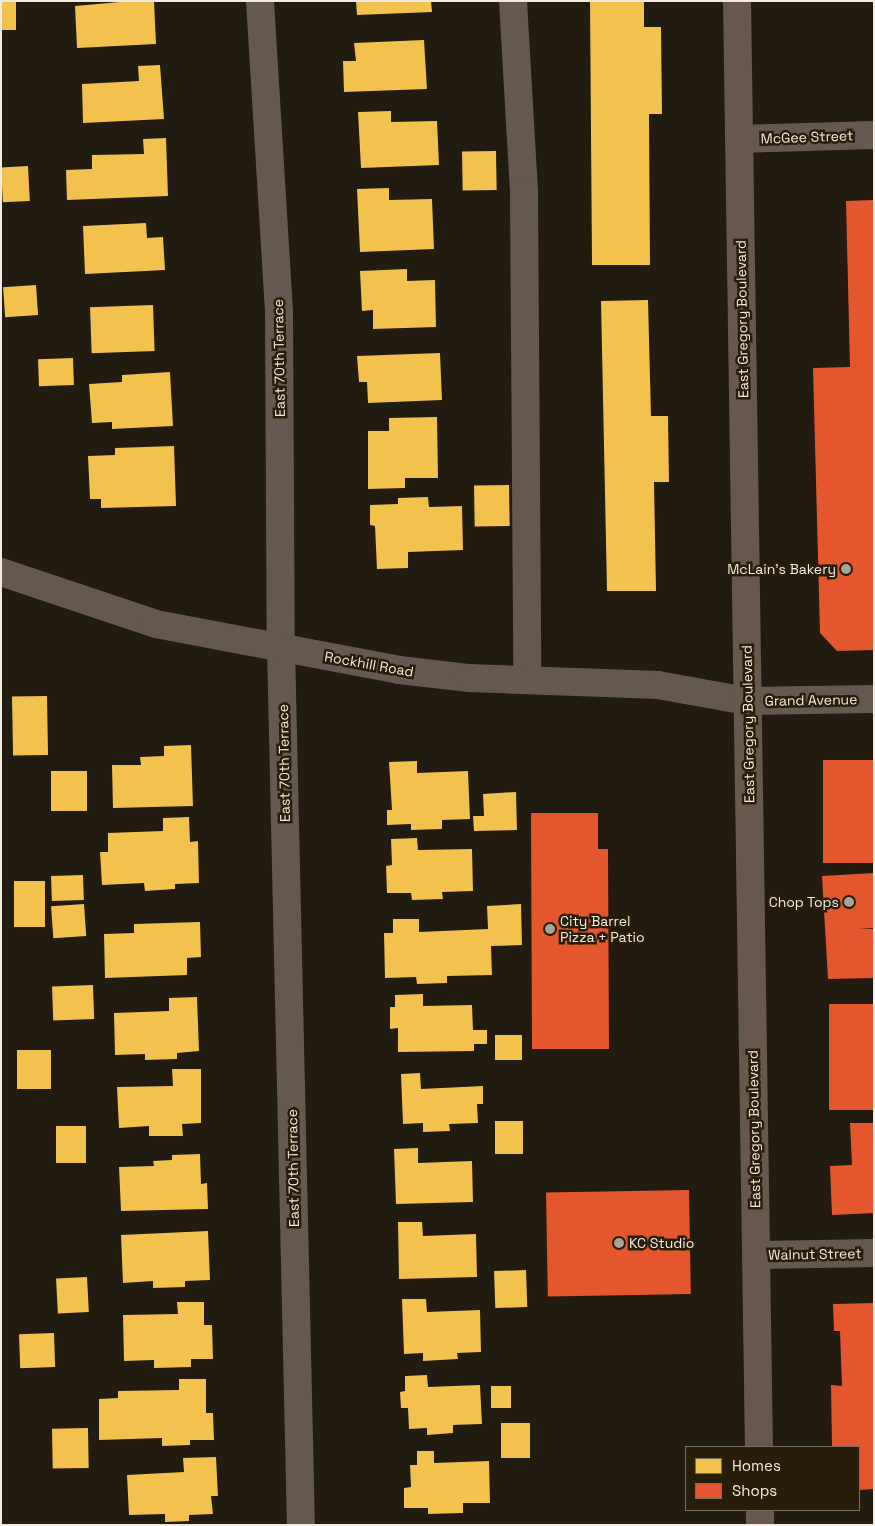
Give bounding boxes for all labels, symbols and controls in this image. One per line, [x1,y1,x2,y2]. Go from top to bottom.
street label: McGee Street [760,127,854,147]
street label: East Gregory Boulevard [732,240,752,398]
street label: East 70th Terrace [270,299,288,417]
place label: McLain's Bakery [727,561,836,577]
marker: McLain's Bakery [840,563,852,575]
street label: East Gregory Boulevard [738,645,758,803]
street label: Rockhill Road [323,648,415,680]
street label: Grand Avenue [764,691,858,709]
street label: East 70th Terrace [275,704,293,822]
place label: Chop Tops [768,894,839,910]
marker: Chop Tops [843,896,855,908]
place label: City Barrel Pizza + Patio [560,913,645,946]
marker: City Barrel Pizza + Patio [544,923,556,935]
street label: East Gregory Boulevard [744,1050,764,1208]
street label: East 70th Terrace [284,1109,302,1227]
place label: KC Studio [629,1235,694,1251]
marker: KC Studio [613,1237,625,1249]
street label: Walnut Street [768,1245,862,1263]
legend [685,1446,860,1511]
text: Homes [732,1456,781,1475]
text: Shops [732,1481,777,1500]

